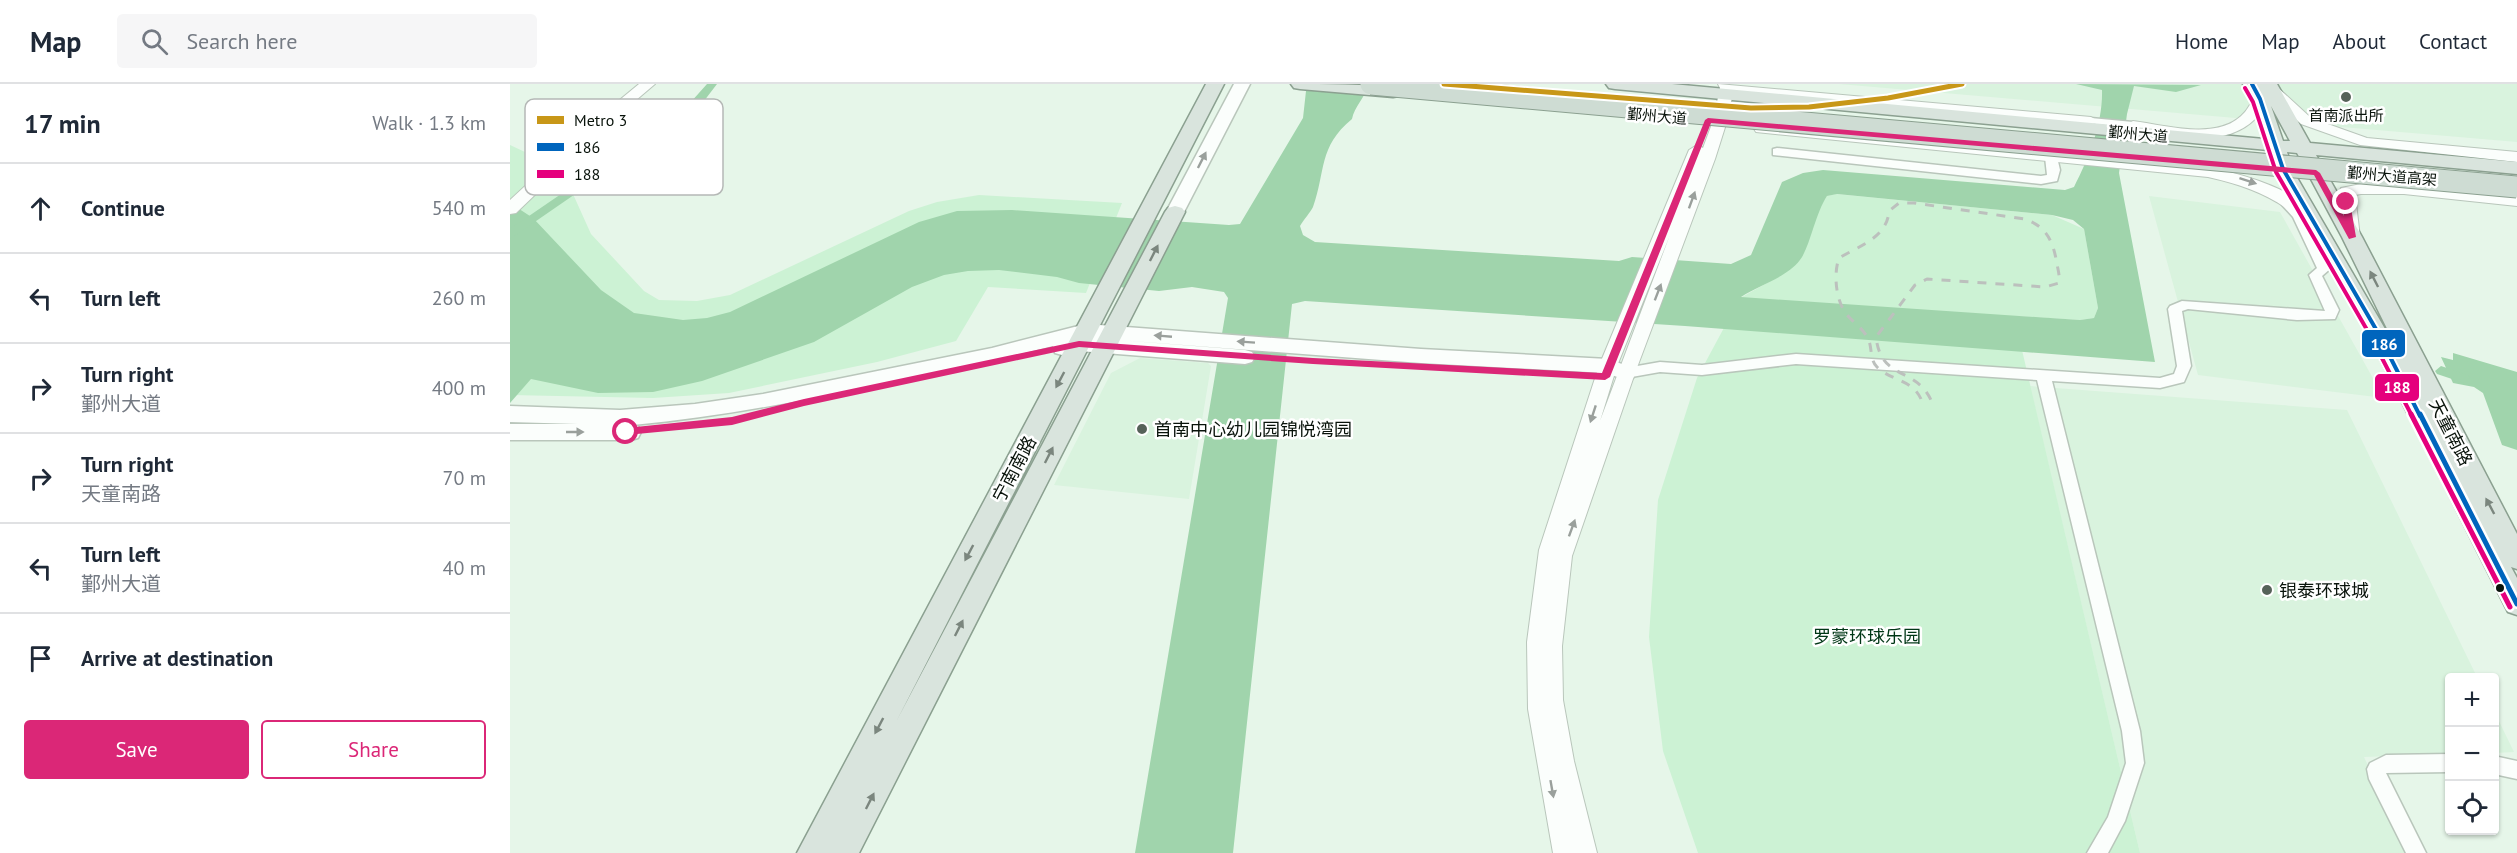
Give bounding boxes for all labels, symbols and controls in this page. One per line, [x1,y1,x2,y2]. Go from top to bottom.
search box [117,14,537,68]
text: Map [30,23,81,60]
icon: search [138,25,171,58]
text: Search here [186,27,297,55]
text: Home [2175,28,2228,55]
text: Map [2261,28,2300,55]
text: About [2333,28,2386,55]
text: Contact [2419,28,2487,55]
marker: 首南派出所 [2339,90,2353,104]
legend [525,99,723,195]
street label: 鄞州大道 [1626,104,1688,128]
place label: 首南派出所 [2308,106,2384,125]
text: 17 min [24,107,101,140]
text: Walk · 1.3 km [372,110,486,136]
text: Metro 3 [574,110,627,130]
street label: 鄞州大道 [2107,122,2169,146]
text: 186 [574,137,600,157]
one-way arrow [1197,152,1207,169]
street label: 鄞州大道高架 [2346,163,2438,189]
text: 188 [574,164,600,184]
one-way arrow [2239,177,2257,187]
route end [2332,188,2358,214]
one-way arrow [1688,191,1698,209]
icon: ahead [24,192,57,225]
text: Continue [81,194,165,222]
text: 540 m [432,195,486,221]
one-way arrow [1149,245,1159,262]
one-way arrow [2369,270,2379,287]
icon: left [24,282,57,315]
one-way arrow [1653,283,1663,301]
text: Turn left [81,284,161,312]
text: 260 m [432,285,486,311]
line badge: 186 [2361,329,2406,358]
one-way arrow [1154,331,1173,341]
text: 186 [2370,334,2398,354]
one-way arrow [1237,338,1256,347]
text: Turn right [81,360,173,388]
icon: right [24,372,57,405]
one-way arrow [1055,372,1065,389]
line badge: 188 [2374,373,2420,402]
text: 400 m [432,375,486,401]
text: 188 [2383,377,2411,397]
text: 鄞州大道 [81,391,161,417]
street label: 天童南路 [2424,395,2478,469]
one-way arrow [1588,405,1597,423]
route start [612,418,638,444]
place label: 首南中心幼儿园锦悦湾园 [1154,418,1352,441]
marker: 首南中心幼儿园锦悦湾园 [1135,422,1149,436]
one-way arrow [565,427,584,437]
street label: 宁南南路 [987,432,1041,506]
one-way arrow [1044,446,1054,463]
text: Turn right [81,450,173,478]
icon: right [24,462,57,495]
text: 70 m [443,465,486,491]
text: 天童南路 [81,481,161,507]
one-way arrow [2485,497,2495,514]
one-way arrow [1568,519,1578,537]
text: Turn left [81,540,161,568]
one-way arrow [964,545,974,562]
icon: left [24,552,57,585]
text: 40 m [443,555,486,581]
text: 鄞州大道 [81,571,161,597]
place label: 银泰环球城 [2279,579,2369,602]
unlabelled marker [2494,582,2506,594]
marker: 银泰环球城 [2260,583,2274,597]
one-way arrow [955,619,964,636]
park label: 罗蒙环球乐园 [1813,625,1921,648]
icon: arrive [24,642,57,675]
text: Arrive at destination [81,644,273,672]
map controls [2445,673,2499,835]
button: + [2445,673,2499,727]
one-way arrow [874,717,883,734]
button: Save [24,720,249,779]
button: Share [261,720,486,779]
button: − [2445,727,2499,781]
one-way arrow [1548,780,1557,799]
button: locate [2445,781,2499,835]
one-way arrow [865,792,875,809]

